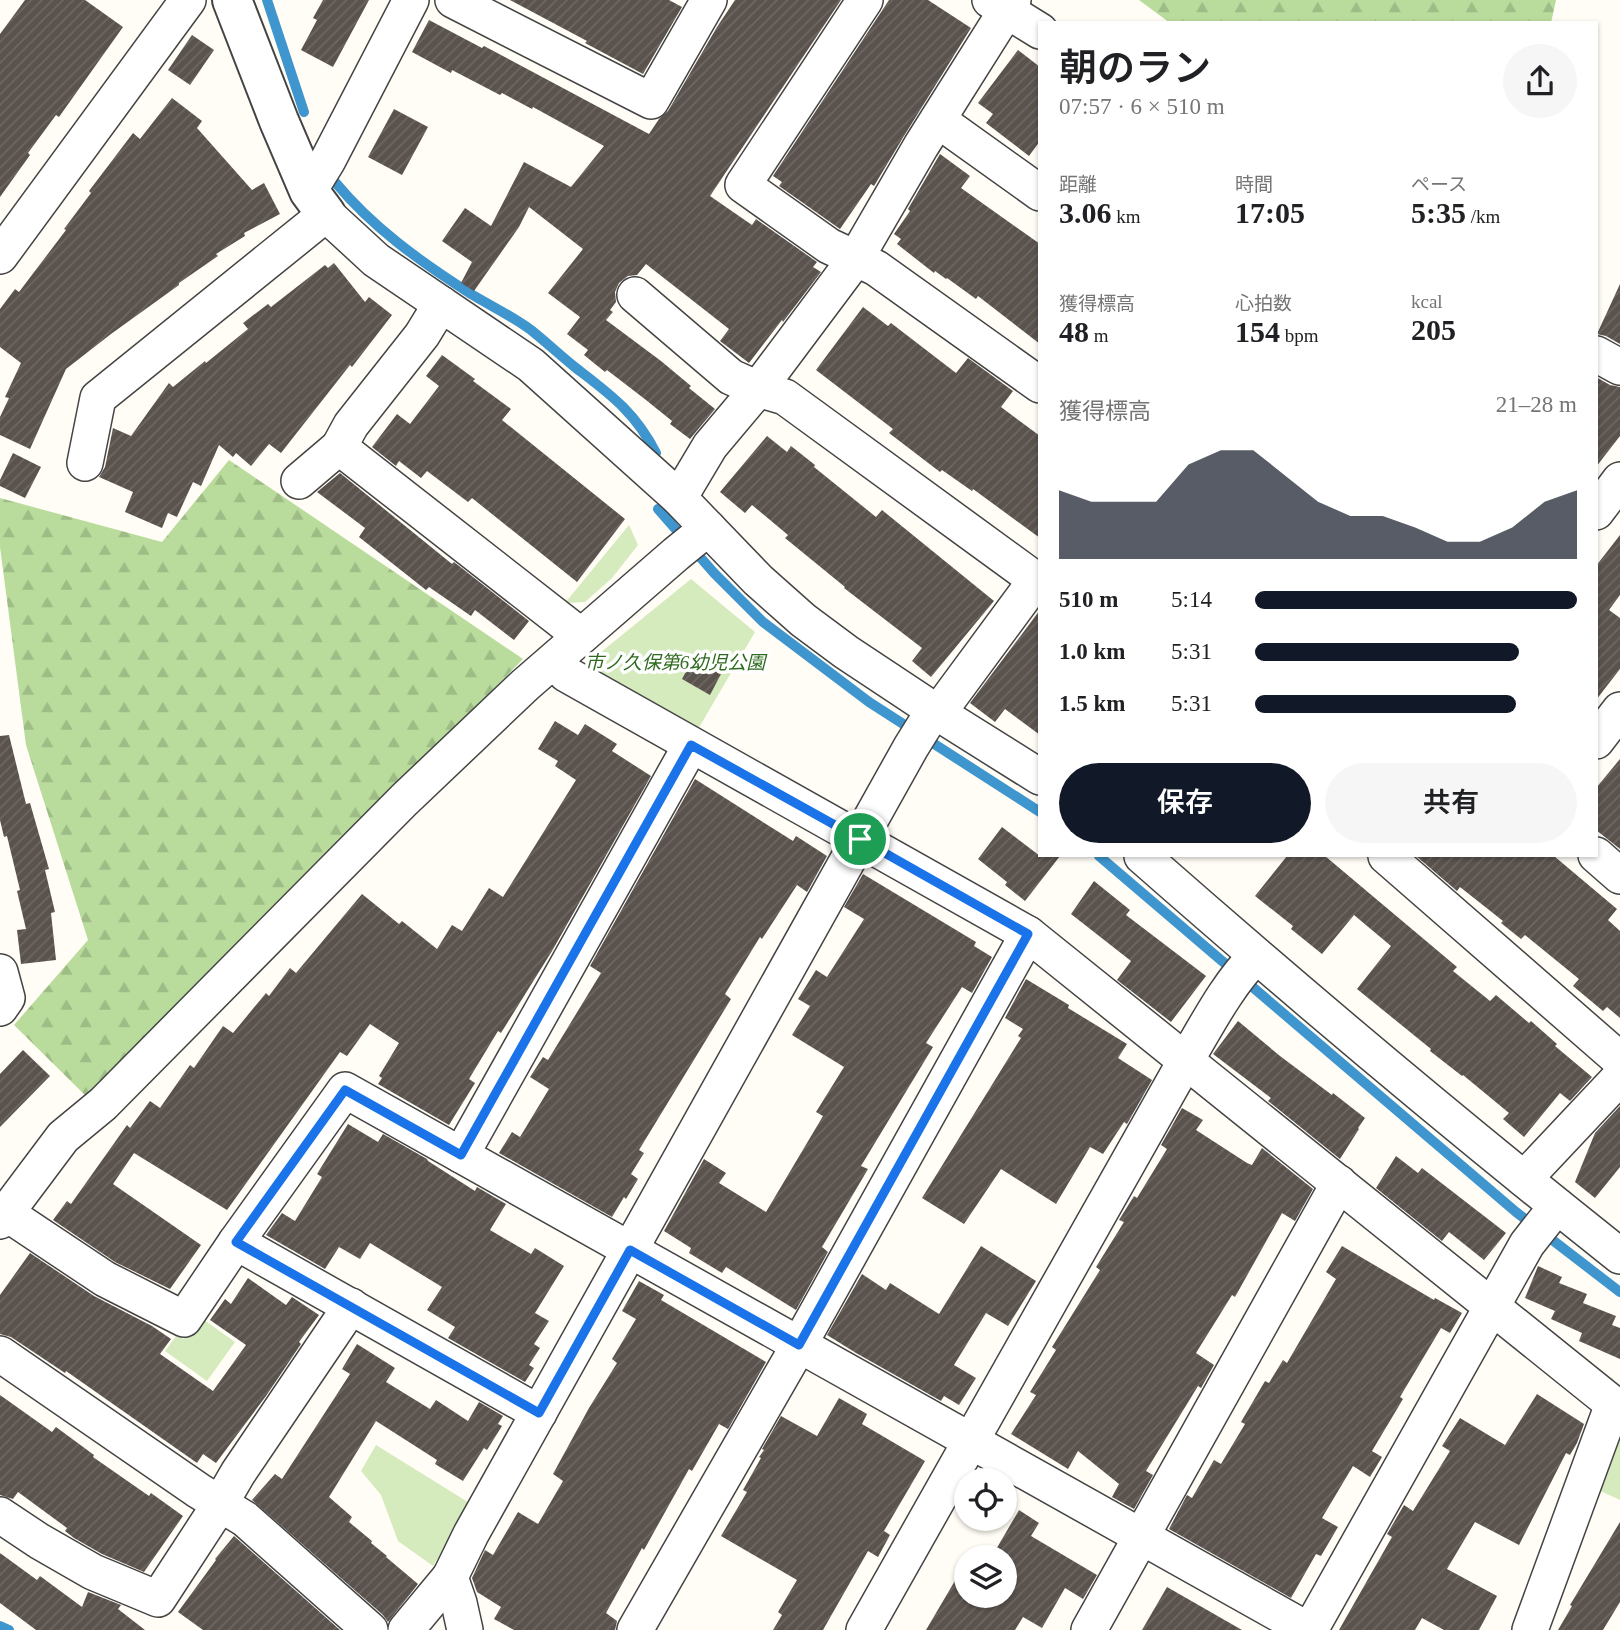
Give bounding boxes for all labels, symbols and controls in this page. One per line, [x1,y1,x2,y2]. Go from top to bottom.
button: share [1503,44,1577,118]
text: 朝のラン [1059,47,1211,89]
text: 07:57 · 6 × 510 m [1059,94,1225,119]
text: 距離 [1059,174,1097,195]
text: 時間 [1235,174,1273,195]
text: ペース [1411,174,1467,195]
text: 3.06 [1059,196,1112,229]
text: 17:05 [1235,196,1305,229]
text: 5:35 [1411,196,1466,229]
text: km [1112,206,1141,227]
text: /km [1466,206,1500,227]
text: kcal [1411,291,1443,312]
text: 獲得標高 [1059,293,1135,314]
text: 心拍数 [1235,293,1292,314]
text: 205 [1411,313,1456,346]
text: 48 [1059,315,1089,348]
text: 154 [1235,315,1280,348]
text: m [1089,325,1109,346]
text: bpm [1280,325,1319,346]
text: 21–28 m [1496,392,1577,417]
text: 獲得標高 [1059,399,1151,424]
text: 510 m [1059,587,1118,612]
text: 5:14 [1171,587,1212,612]
text: 1.0 km [1059,639,1125,664]
text: 5:31 [1171,639,1212,664]
park label: 市ノ久保第6幼児公園 [585,652,768,673]
text: 1.5 km [1059,691,1125,716]
text: 5:31 [1171,691,1212,716]
button: 保存 [1059,763,1311,843]
button: 共有 [1325,763,1577,843]
pin [830,809,890,869]
icon: arrive [841,820,879,858]
map controls [954,1468,1017,1608]
button: locate [954,1468,1017,1531]
button: layers [954,1545,1017,1608]

